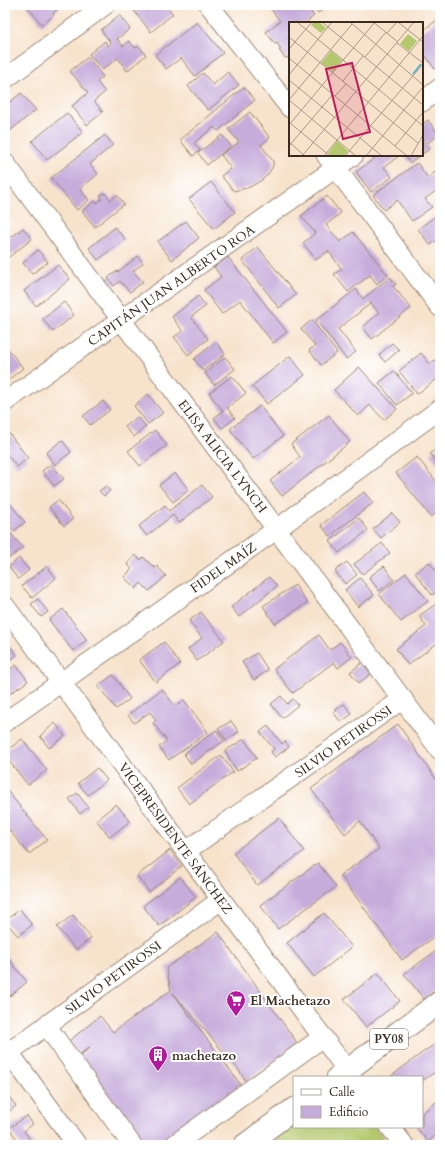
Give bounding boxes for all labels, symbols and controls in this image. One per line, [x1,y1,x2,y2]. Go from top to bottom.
inset map [289,22,423,156]
street label: CAPITÁN JUAN ALBERTO ROA [84,221,259,351]
street label: ELISA ALICIA LYNCH [174,396,271,517]
street label: FIDEL MAÍZ [187,538,260,597]
street label: SILVIO PETIROSSI [291,701,396,782]
street label: VICEPRESIDENTE SÁNCHEZ [114,759,236,918]
street label: SILVIO PETIROSSI [62,937,165,1019]
supermarket icon: El Machetazo [225,989,247,1017]
place label: El Machetazo [250,992,331,1010]
road number: PY08 [370,1029,408,1049]
building icon: machetazo [147,1044,169,1072]
place label: machetazo [172,1047,237,1065]
legend [293,1076,423,1128]
text: Calle [329,1084,355,1100]
text: Edificio [329,1104,369,1120]

